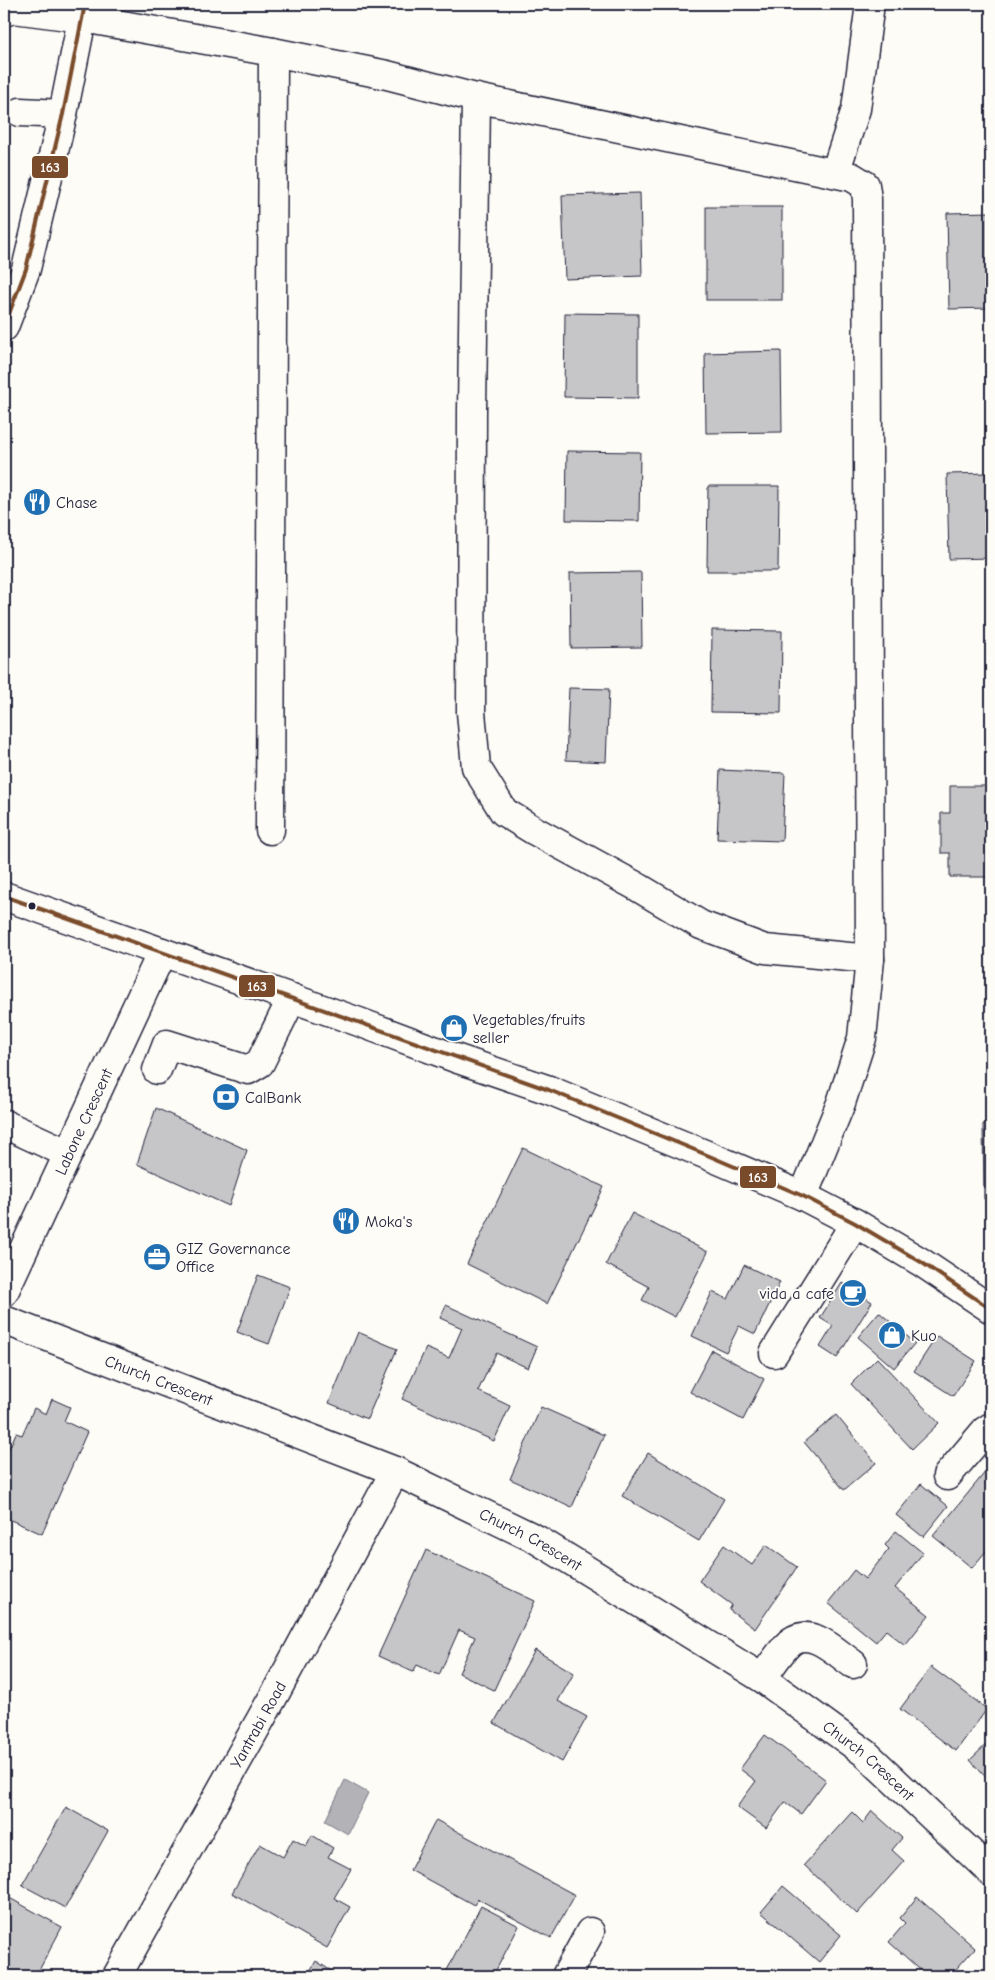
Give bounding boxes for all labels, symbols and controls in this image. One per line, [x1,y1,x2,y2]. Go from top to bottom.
line badge: 163 [31,155,69,179]
text: 163 [40,159,60,176]
restaurant icon: Chase [22,487,52,517]
place label: Chase [56,494,97,512]
unlabelled marker [27,901,37,911]
line badge: 163 [238,974,276,998]
text: 163 [247,978,267,995]
place label: Vegetables/fruits seller [473,1011,585,1047]
shop icon: Vegetables/fruits seller [439,1013,469,1043]
street label: Labone Crescent [52,1066,117,1178]
bank icon: CalBank [211,1082,241,1112]
place label: CalBank [245,1089,302,1107]
line badge: 163 [739,1165,777,1189]
text: 163 [748,1169,768,1186]
restaurant icon: Moka's [331,1206,361,1236]
place label: Moka's [365,1213,413,1231]
place label: GIZ Governance Office [176,1240,291,1276]
office icon: GIZ Governance Office [142,1242,172,1272]
cafe icon: vida a cafe [838,1278,868,1308]
place label: vida a cafe [759,1285,834,1303]
shop icon: Kuo [877,1320,907,1350]
place label: Kuo [911,1327,937,1345]
street label: Church Crescent [102,1352,215,1410]
street label: Church Crescent [476,1505,585,1575]
street label: Yantrabi Road [227,1679,290,1772]
street label: Church Crescent [819,1717,918,1805]

